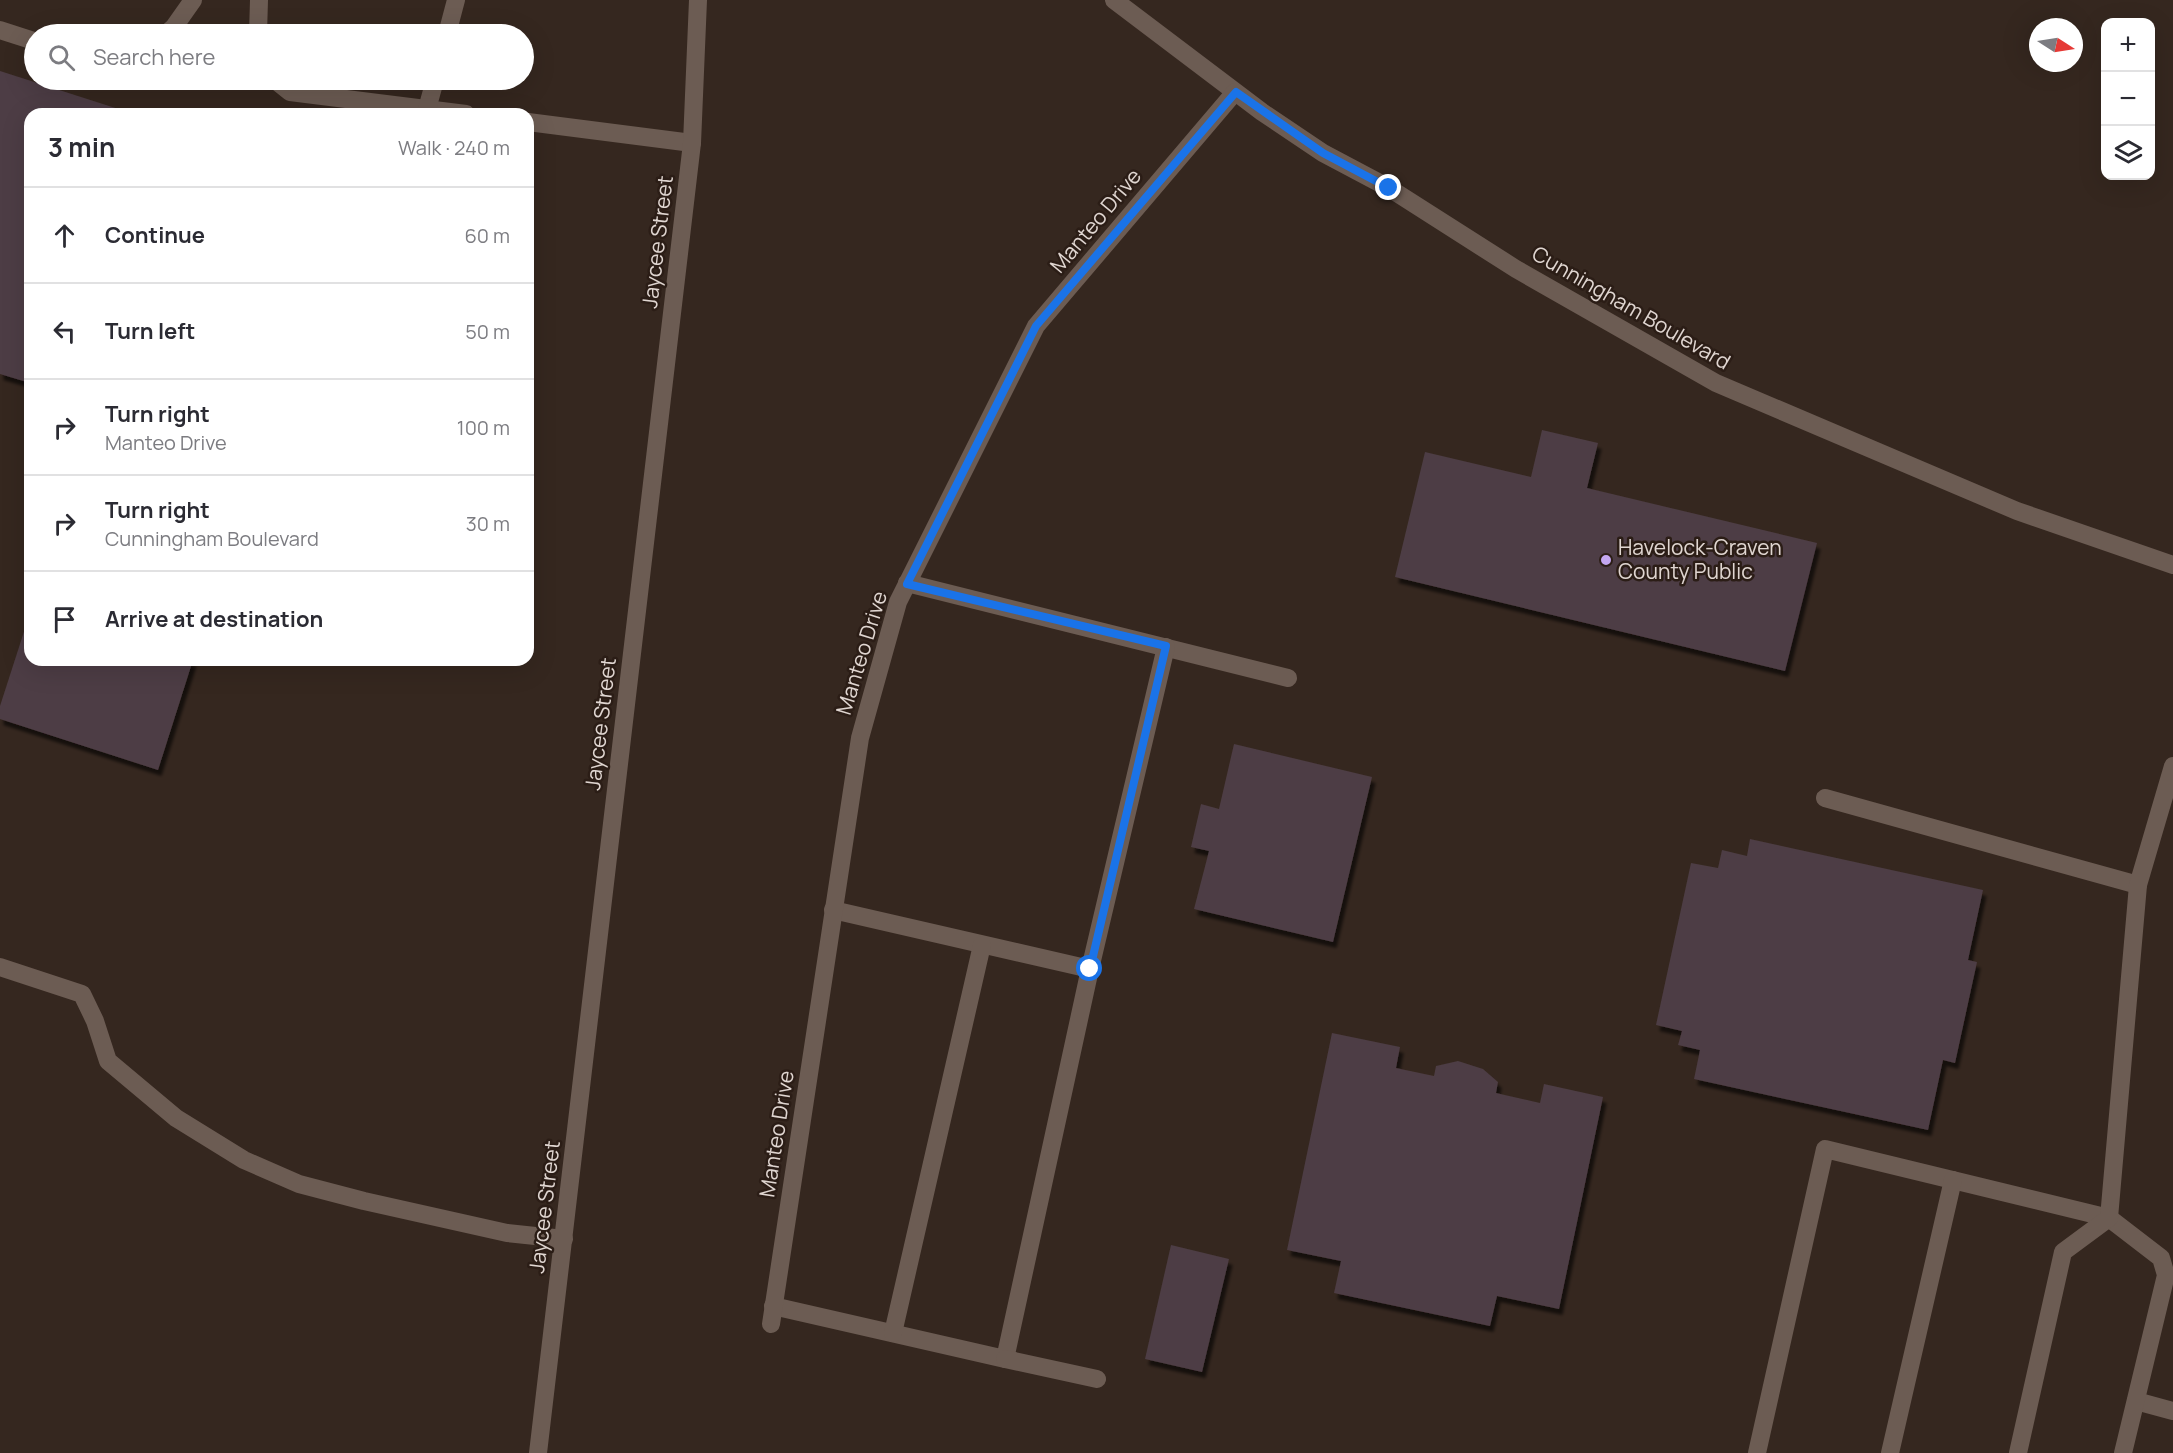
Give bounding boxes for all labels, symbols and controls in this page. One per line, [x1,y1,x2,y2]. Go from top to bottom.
north arrow [2029,18,2083,72]
map controls [2101,18,2155,180]
button: + [2101,18,2155,72]
search box [24,24,534,90]
icon: search [45,41,78,74]
text: Search here [93,42,215,72]
button: − [2101,72,2155,126]
button: layers [2101,126,2155,180]
text: 3 min [48,129,115,165]
text: Walk · 240 m [398,134,510,161]
street label: Manteo Drive [1043,162,1147,278]
street label: Jaycee Street [635,174,679,310]
route end [1375,174,1401,200]
icon: ahead [48,219,81,252]
text: Continue [105,220,205,250]
text: 60 m [464,222,510,249]
street label: Cunningham Boulevard [1527,239,1736,375]
icon: left [48,315,81,348]
text: Turn left [105,316,195,346]
text: 50 m [465,318,510,345]
text: Turn right [105,399,210,429]
icon: right [48,411,81,444]
text: 100 m [457,414,510,441]
text: Manteo Drive [105,429,227,456]
text: Turn right [105,495,210,525]
icon: right [48,507,81,540]
text: 30 m [466,510,510,537]
text: Cunningham Boulevard [105,525,319,552]
place label: Havelock-Craven County Public [1618,533,1782,585]
marker: Havelock-Craven County Public [1599,553,1613,567]
street label: Manteo Drive [829,588,893,718]
icon: arrive [48,603,81,636]
text: Arrive at destination [105,604,323,634]
street label: Jaycee Street [578,656,622,792]
route start [1076,955,1102,981]
street label: Manteo Drive [752,1069,800,1199]
street label: Jaycee Street [522,1139,566,1275]

